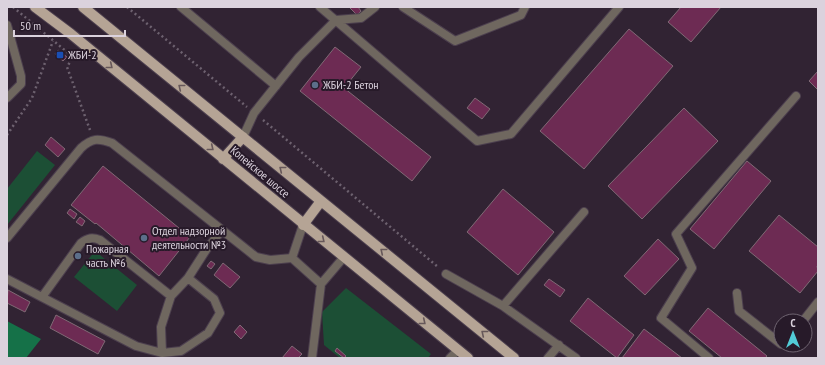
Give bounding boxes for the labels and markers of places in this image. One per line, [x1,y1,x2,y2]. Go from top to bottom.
place label: ЖБИ-2 [67,47,97,62]
marker: ЖБИ-2 [55,50,65,60]
place label: ЖБИ-2 Бетон [322,77,379,92]
marker: ЖБИ-2 Бетон [310,80,320,90]
place label: Отдел надзорной деятельности №3 [152,223,226,252]
marker: Отдел надзорной деятельности №3 [139,233,149,243]
place label: Пожарная часть №6 [86,241,129,270]
marker: Пожарная часть №6 [73,251,83,261]

